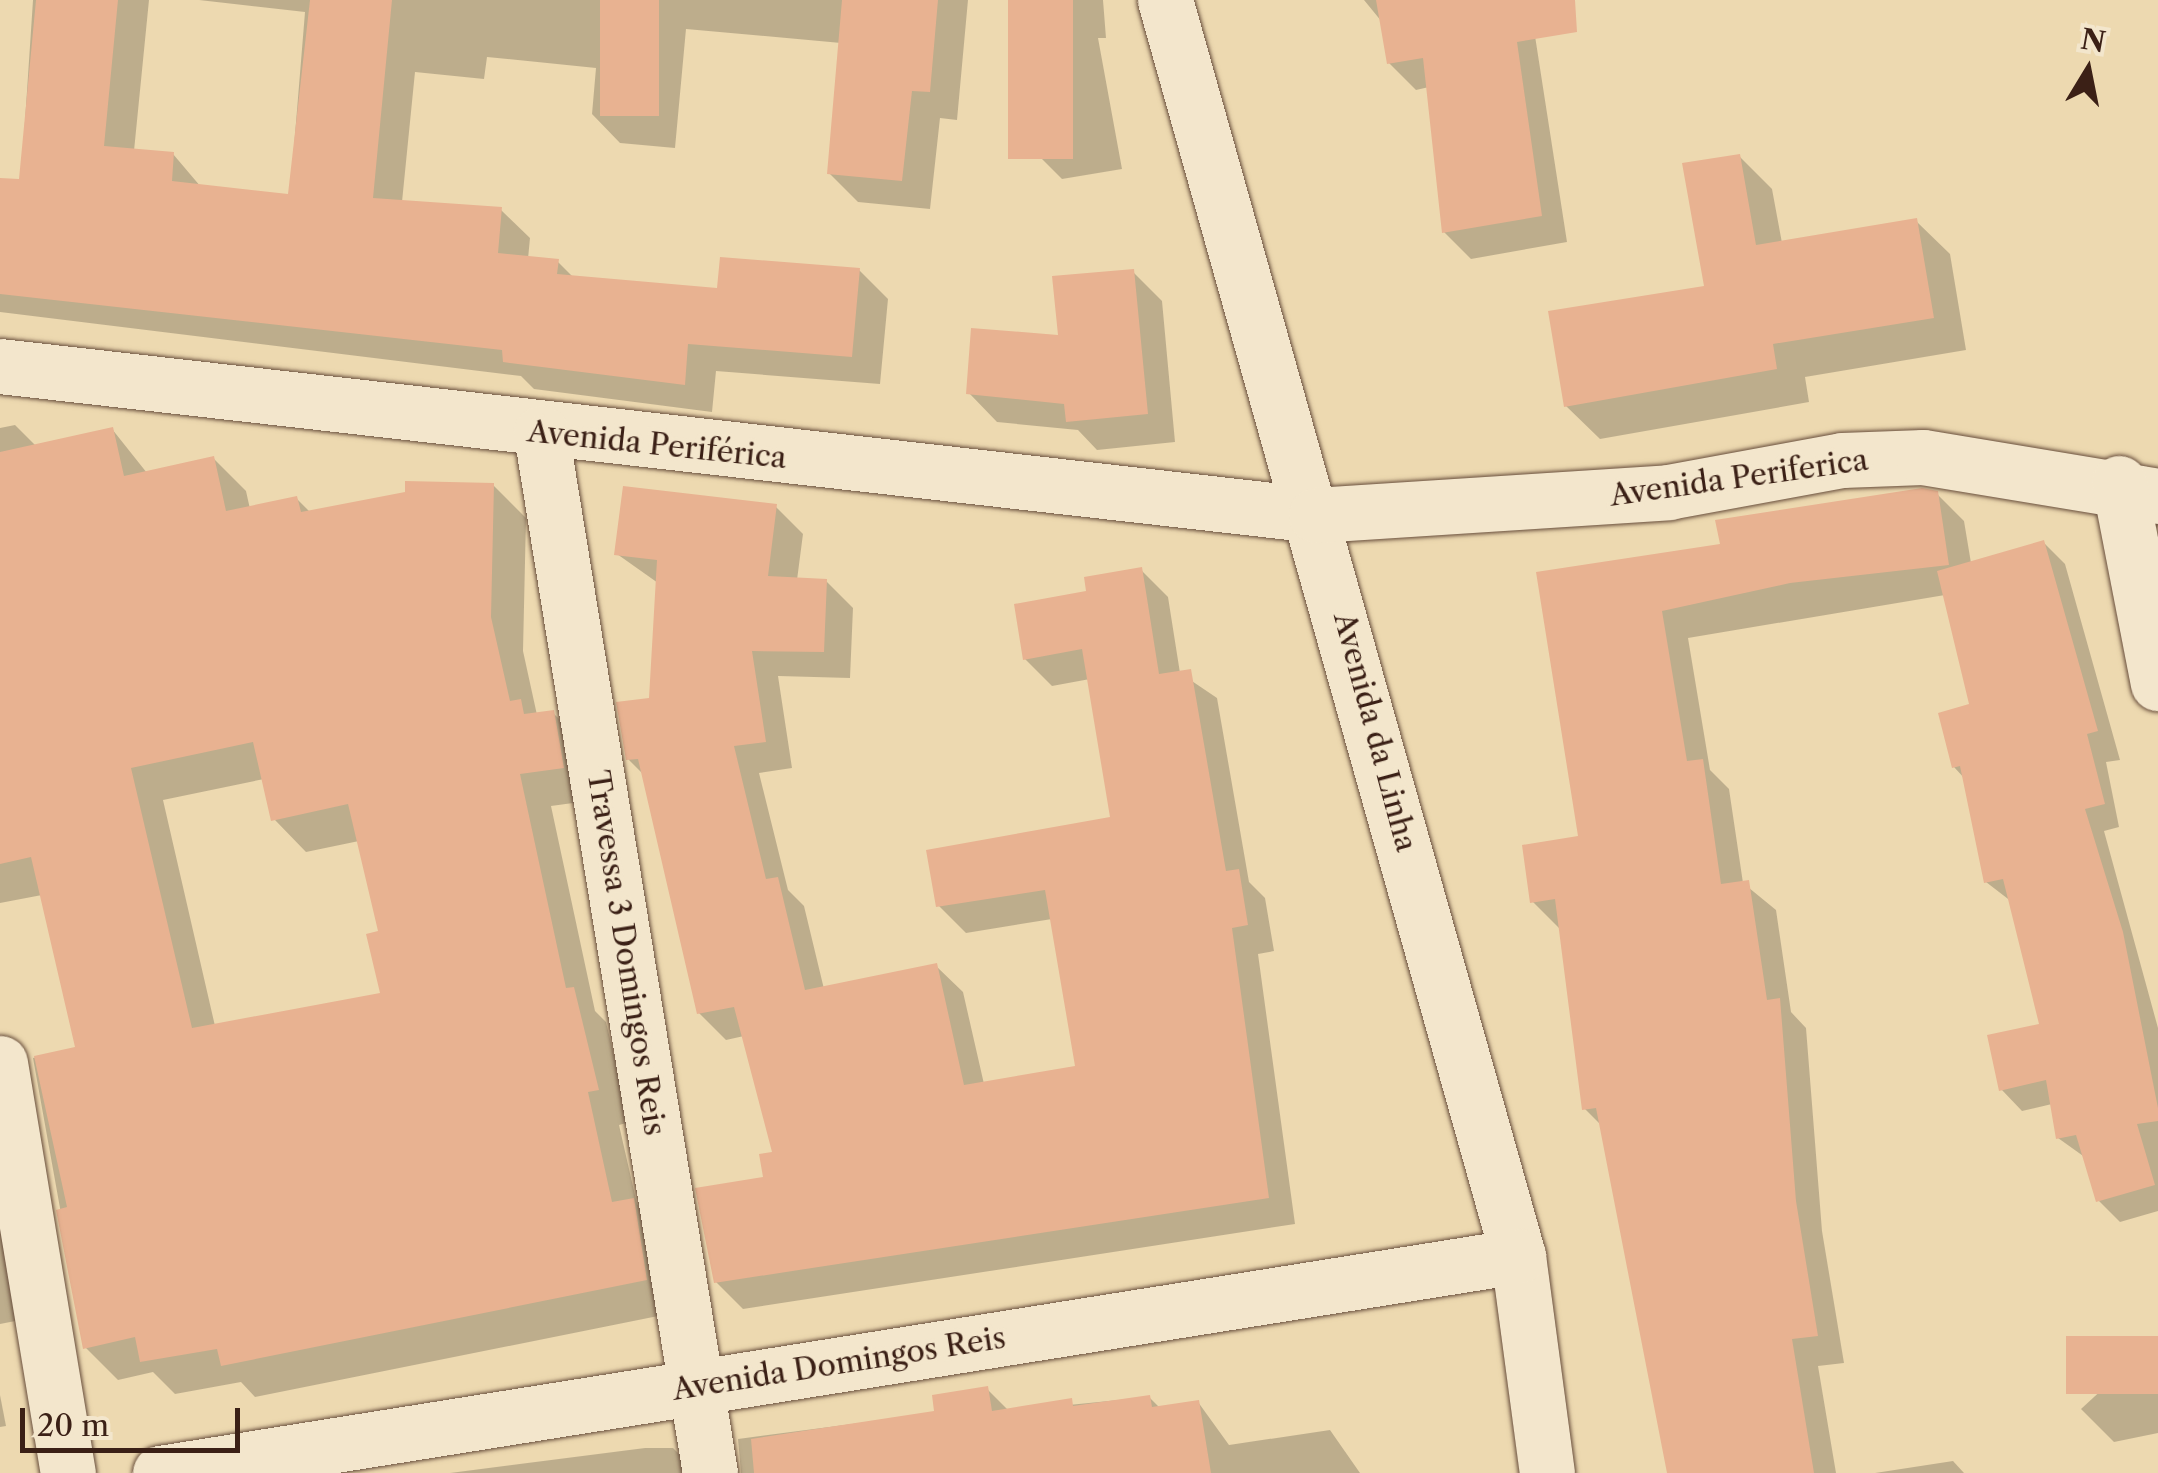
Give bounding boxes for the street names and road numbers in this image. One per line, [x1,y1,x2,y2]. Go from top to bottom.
street label: Avenida Periférica [525,413,789,477]
street label: Avenida Periferica [1607,442,1871,514]
street label: Avenida da Linha [1326,608,1424,856]
street label: Travessa 3 Domingos Reis [579,768,673,1138]
street label: Avenida Domingos Reis [670,1320,1008,1408]

